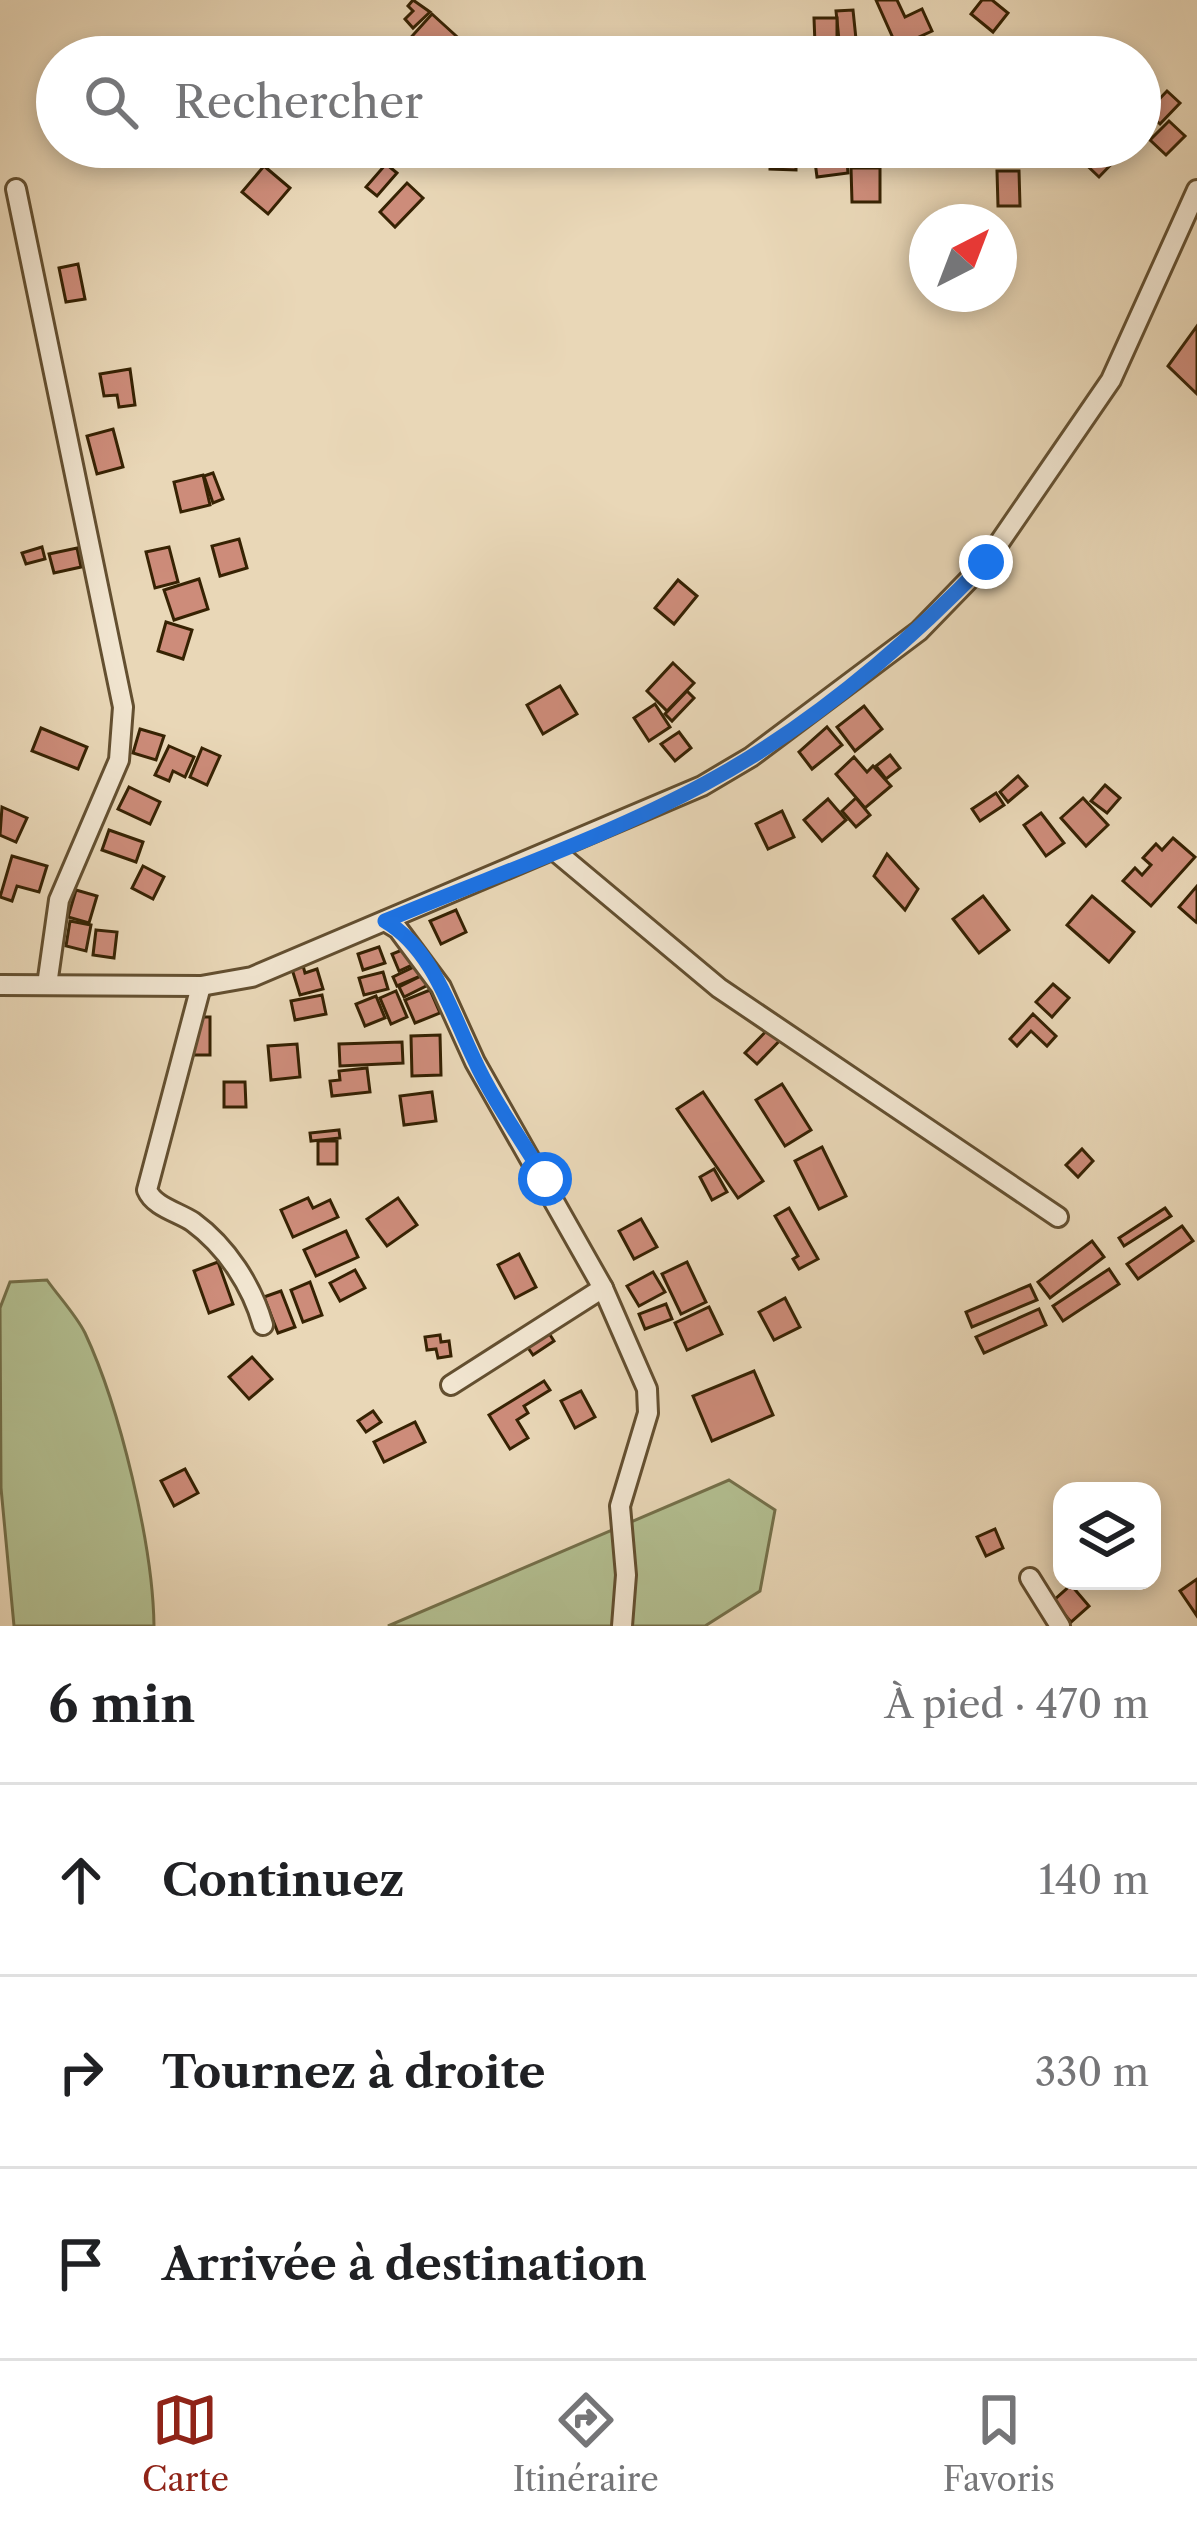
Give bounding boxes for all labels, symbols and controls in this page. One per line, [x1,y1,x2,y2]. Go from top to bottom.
search box [36,36,1161,168]
icon: search [78,69,144,135]
text: Rechercher [174,74,423,130]
north arrow [909,204,1017,312]
route end [959,535,1013,589]
route start [518,1152,572,1206]
map controls [1053,1482,1161,1590]
button: layers [1053,1482,1161,1590]
text: 6 min [48,1673,195,1735]
text: À pied · 470 m [885,1680,1149,1728]
icon: ahead [48,1847,114,1913]
text: Continuez [162,1852,404,1908]
text: 140 m [1039,1856,1149,1904]
icon: right [48,2039,114,2105]
text: Tournez à droite [162,2044,546,2100]
text: 330 m [1035,2048,1149,2096]
icon: arrive [48,2231,114,2297]
text: Arrivée à destination [162,2236,647,2292]
tab: Carte [142,2387,229,2500]
tab: Itinéraire [513,2387,659,2500]
tab: Favoris [943,2387,1055,2500]

